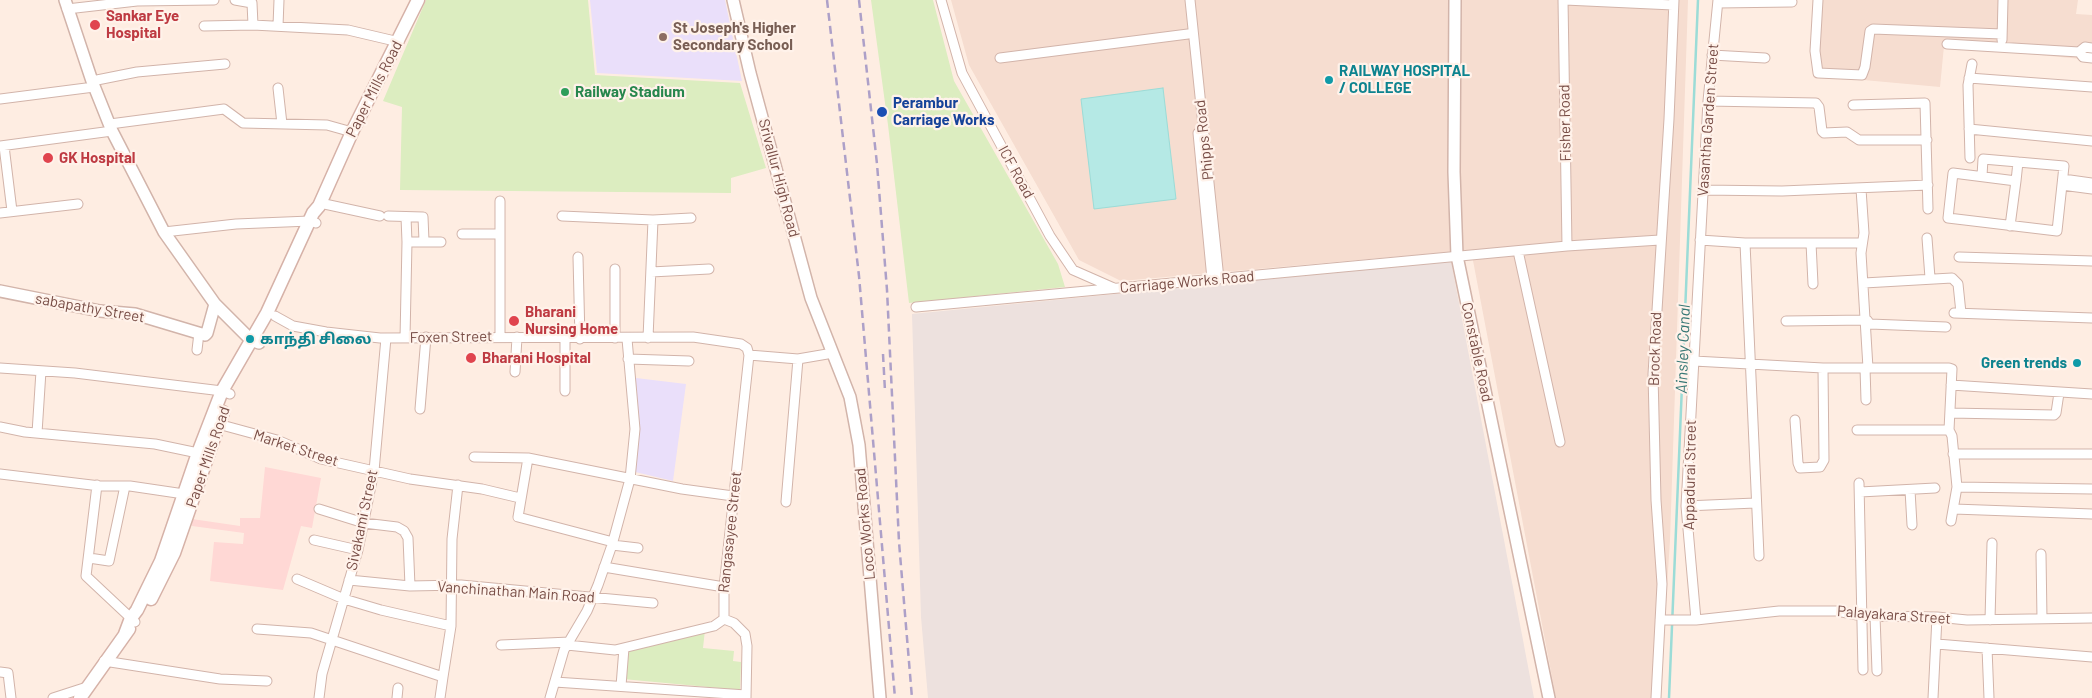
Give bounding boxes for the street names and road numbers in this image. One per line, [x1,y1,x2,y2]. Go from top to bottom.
street label: Paper Mills Road [342,38,406,140]
street label: Vasantha Garden Street [1694,43,1722,197]
street label: Fisher Road [1555,84,1575,162]
street label: Phipps Road [1191,99,1217,181]
street label: Srivallur High Road [755,117,803,239]
street label: ICF Road [994,142,1038,202]
street label: Carriage Works Road [1119,267,1255,297]
street label: sabapathy Street [34,290,146,326]
street label: Constable Road [1458,301,1496,403]
street label: Brock Road [1645,311,1665,387]
street label: Foxen Street [409,327,493,347]
street label: Paper Mills Road [182,404,234,510]
street label: Appadurai Street [1680,420,1700,530]
street label: Market Street [251,426,341,470]
street label: Loco Works Road [851,467,879,581]
street label: Sivakami Street [343,468,381,572]
street label: Rangasayee Street [715,470,745,594]
street label: Vanchinathan Main Road [437,578,595,606]
street label: Palayakara Street [1836,602,1952,628]

